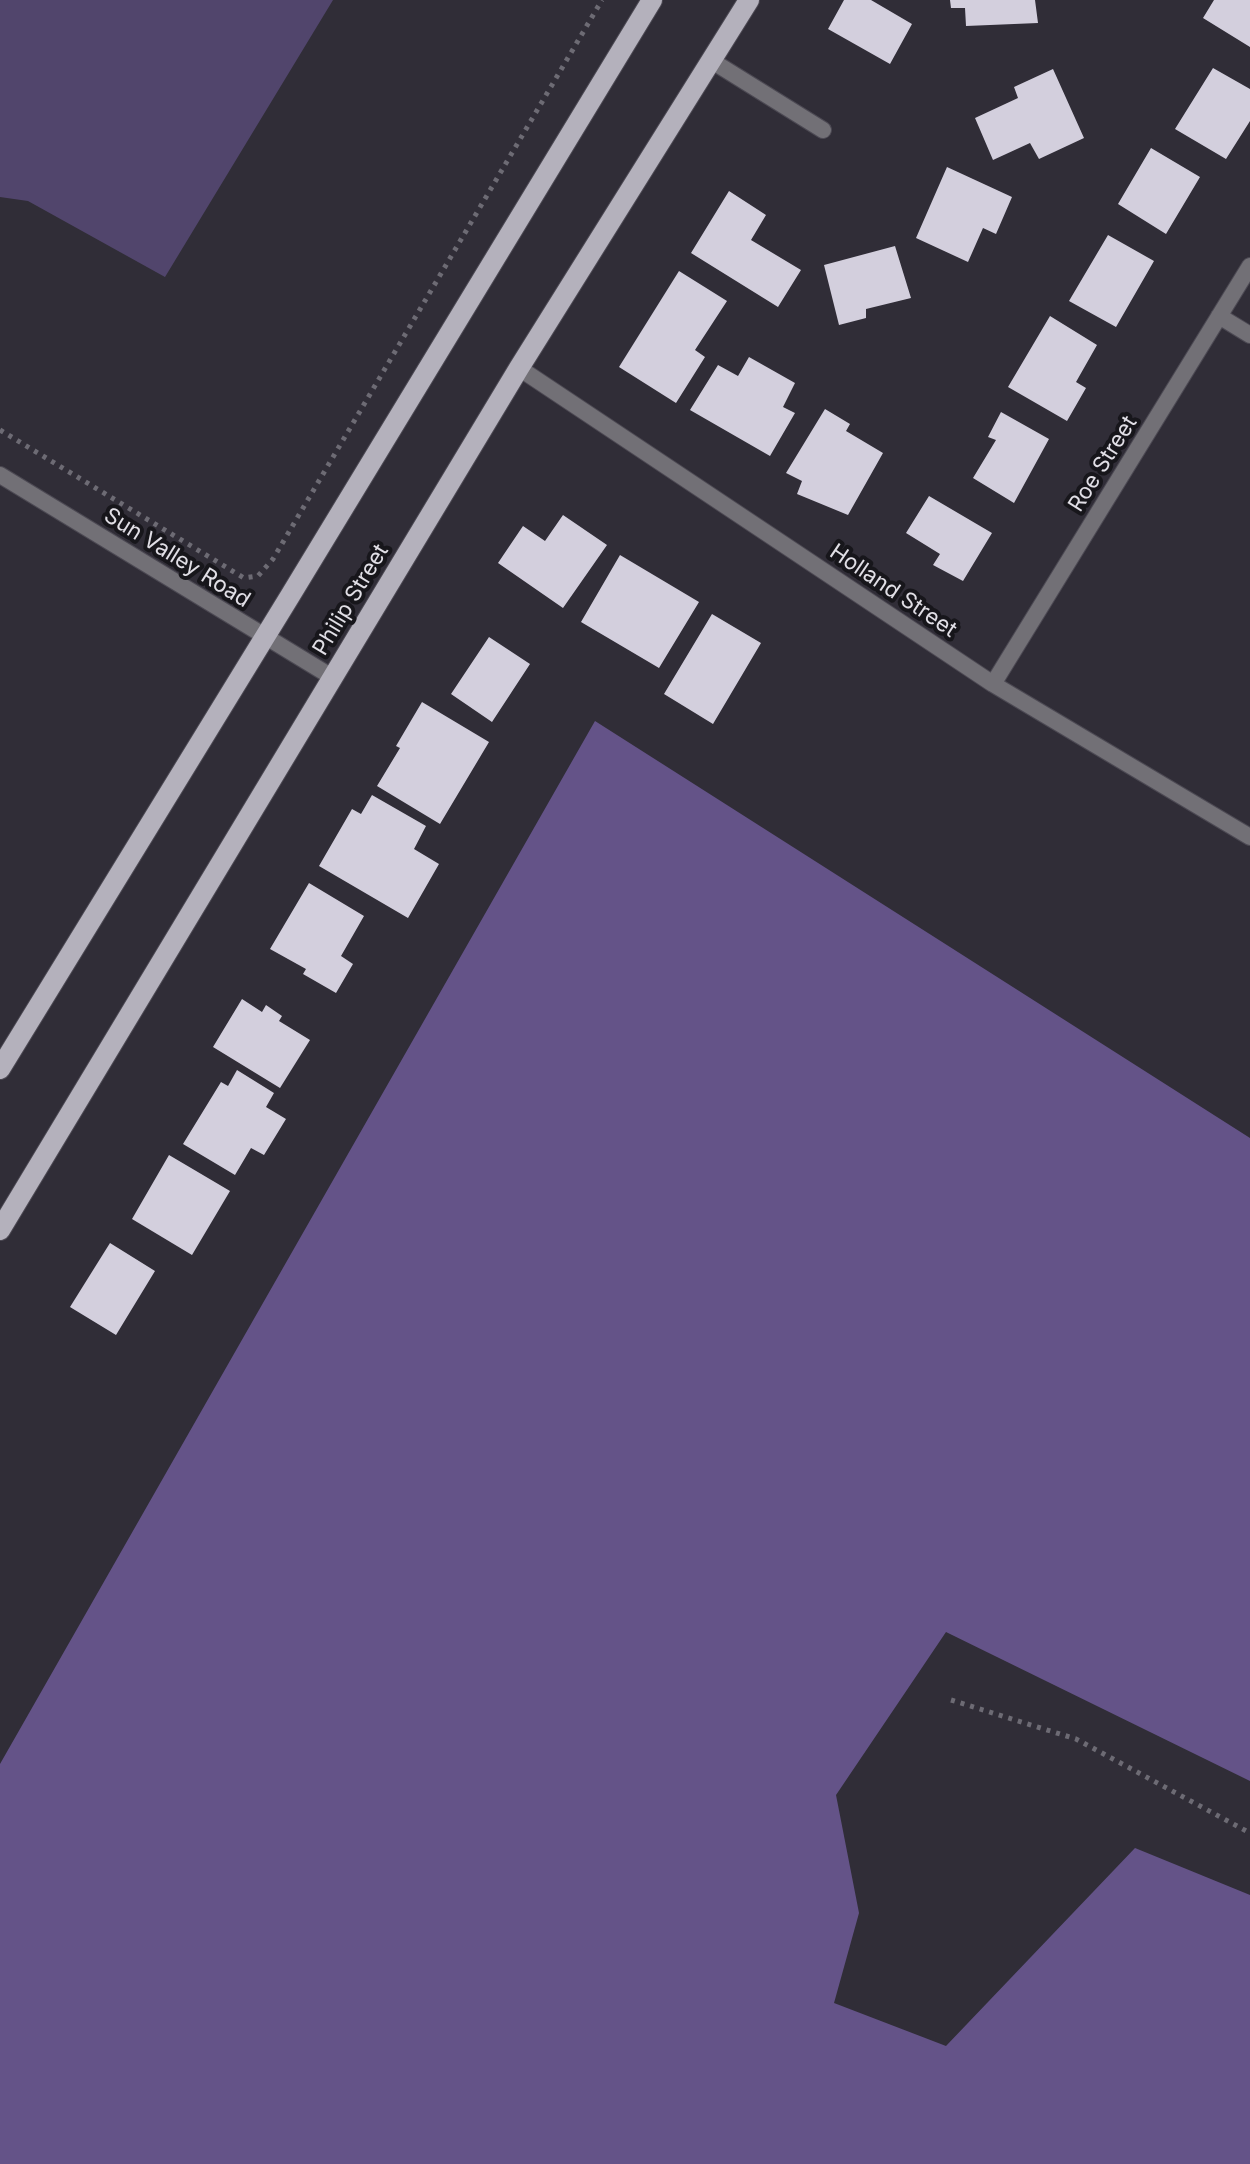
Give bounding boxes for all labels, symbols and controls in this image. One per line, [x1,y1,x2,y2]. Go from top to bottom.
street label: Roe Street [1063,411,1143,517]
street label: Sun Valley Road [99,502,255,614]
street label: Holland Street [825,539,961,643]
street label: Philip Street [308,540,394,660]

